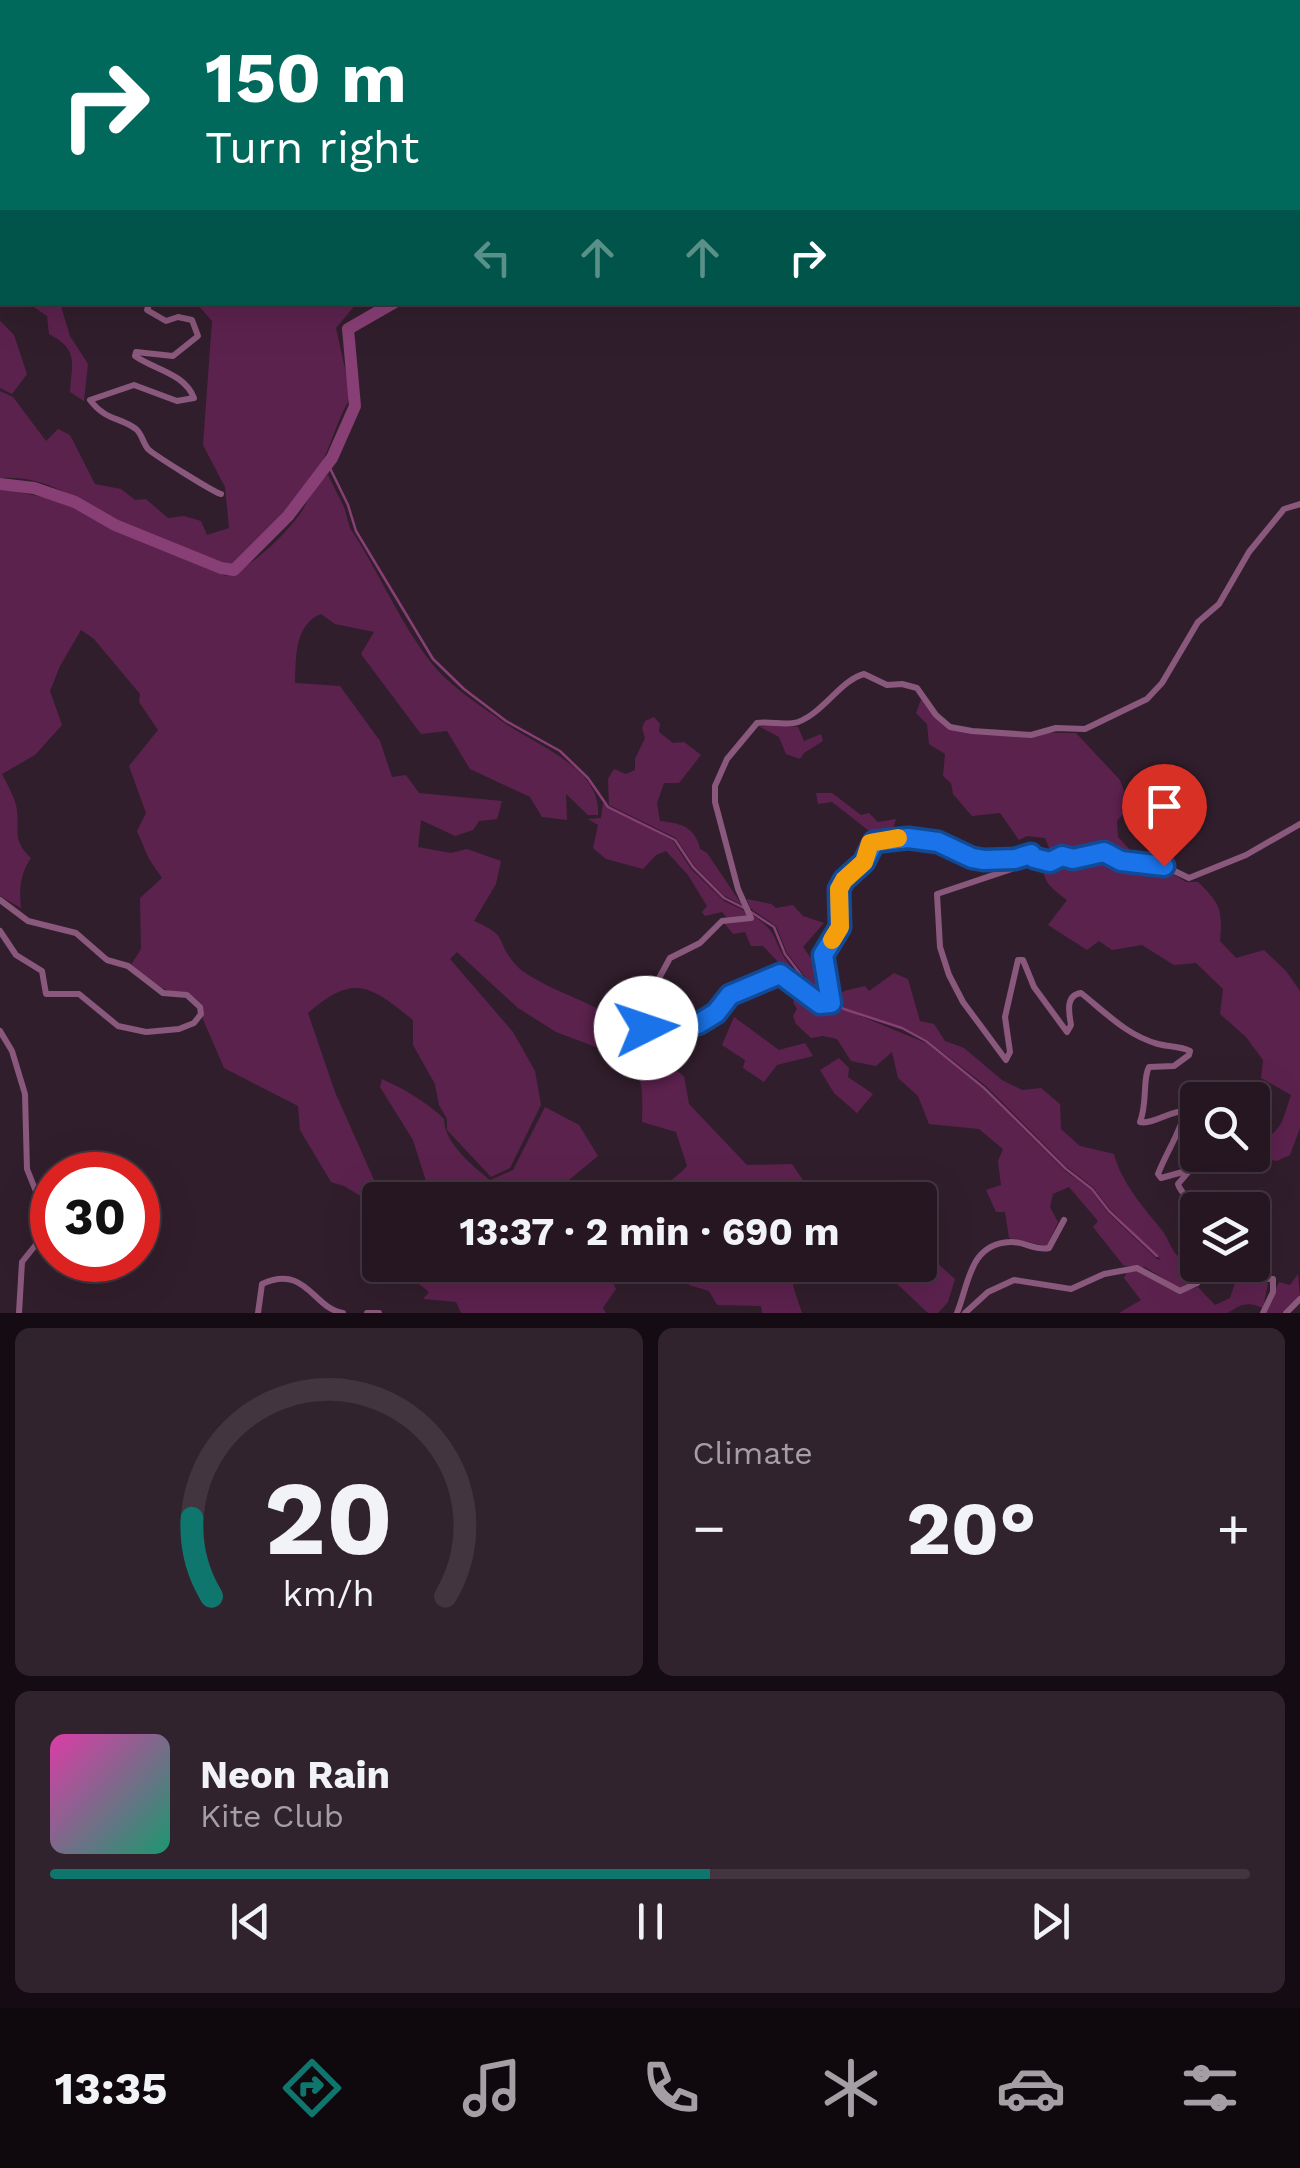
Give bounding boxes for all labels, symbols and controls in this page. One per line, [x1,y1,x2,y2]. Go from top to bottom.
text: 150 m [205,37,407,119]
icon: right [40,40,170,170]
text: Turn right [205,121,419,174]
icon: left [465,230,520,285]
icon: ahead [570,230,625,285]
icon: ahead [675,230,730,285]
icon: right [780,230,835,285]
pin [1122,764,1207,867]
icon: arrive [1137,779,1192,834]
position arrow [594,976,698,1080]
map controls [1180,1082,1270,1282]
button: search [1180,1082,1270,1172]
speed limit sign: 30 [30,1152,160,1282]
button: layers [1180,1192,1270,1282]
text: 13:37 · 2 min · 690 m [459,1210,840,1254]
text: Climate [693,1434,813,1472]
text: 20 [264,1457,393,1579]
text: 20° [906,1484,1036,1572]
text: − [693,1496,726,1560]
text: + [1217,1496,1250,1560]
text: km/h [283,1573,375,1615]
text: Neon Rain [200,1753,390,1797]
text: Kite Club [200,1797,344,1835]
icon: previous [223,1894,278,1949]
icon: pause [623,1894,678,1949]
icon: next [1023,1894,1078,1949]
icon: directions [277,2053,347,2123]
icon: music [457,2053,527,2123]
icon: phone [636,2053,706,2123]
icon: climate [816,2053,886,2123]
icon: car [996,2053,1066,2123]
icon: filters [1175,2053,1245,2123]
text: 13:35 [55,2062,167,2115]

